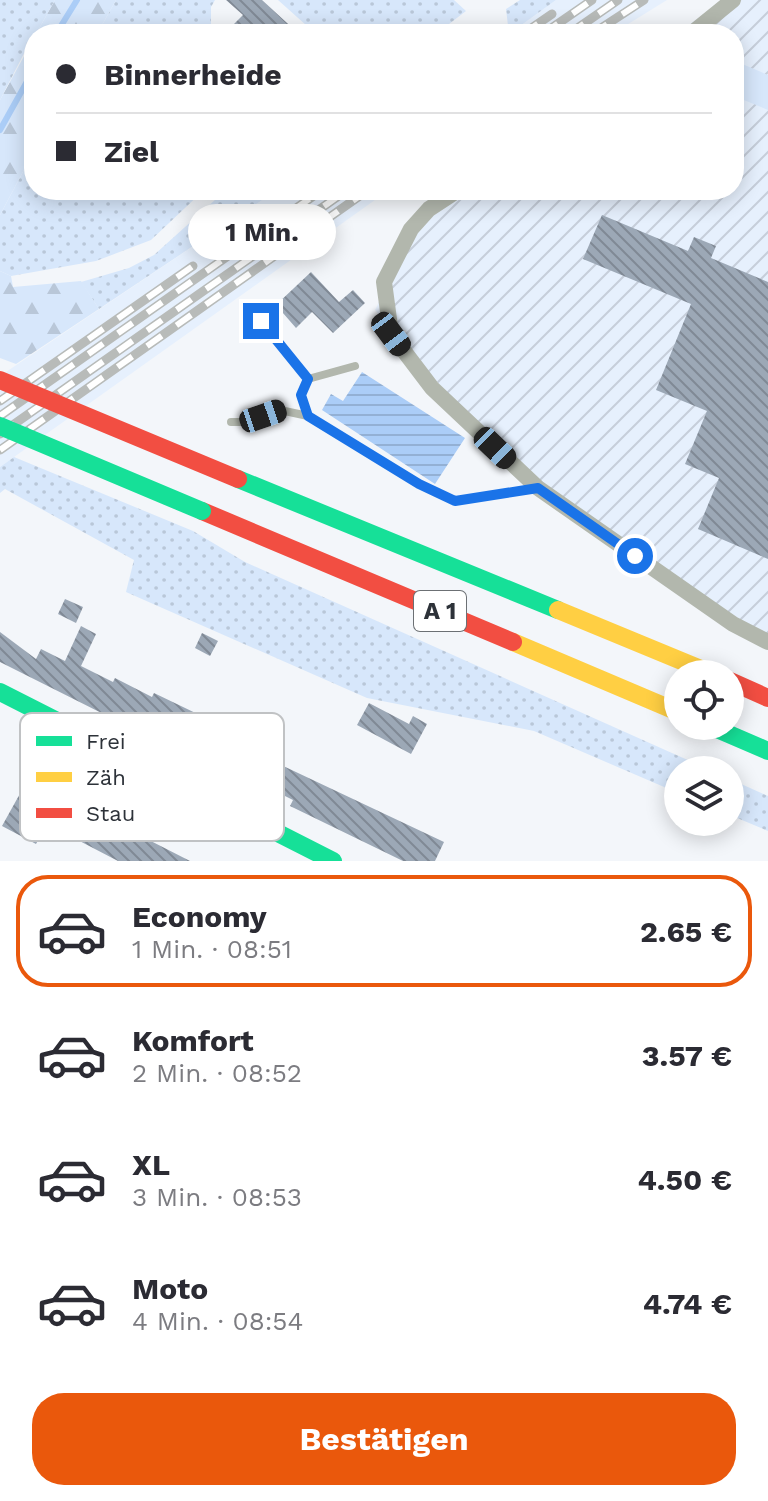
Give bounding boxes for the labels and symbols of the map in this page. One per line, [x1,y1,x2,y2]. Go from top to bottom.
callout: 1 Min. [187,205,335,261]
route end [243,303,279,339]
car [367,308,415,360]
car [236,397,290,435]
car [469,423,521,473]
route start [617,538,653,574]
road number: A 1 [414,591,466,631]
legend [20,713,284,841]
text: Frei [86,729,126,754]
text: Zäh [86,765,126,790]
text: Stau [86,801,135,826]

